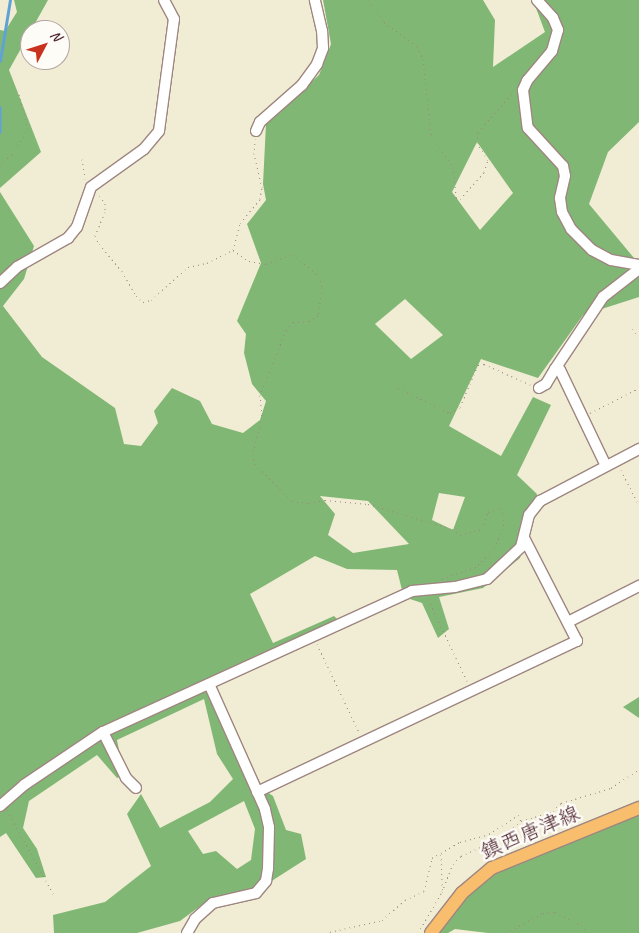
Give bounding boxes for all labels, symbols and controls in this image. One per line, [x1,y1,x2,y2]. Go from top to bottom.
north arrow [20,20,70,70]
text: N [47,27,65,44]
street label: 鎮西唐津線 [477,800,583,864]

